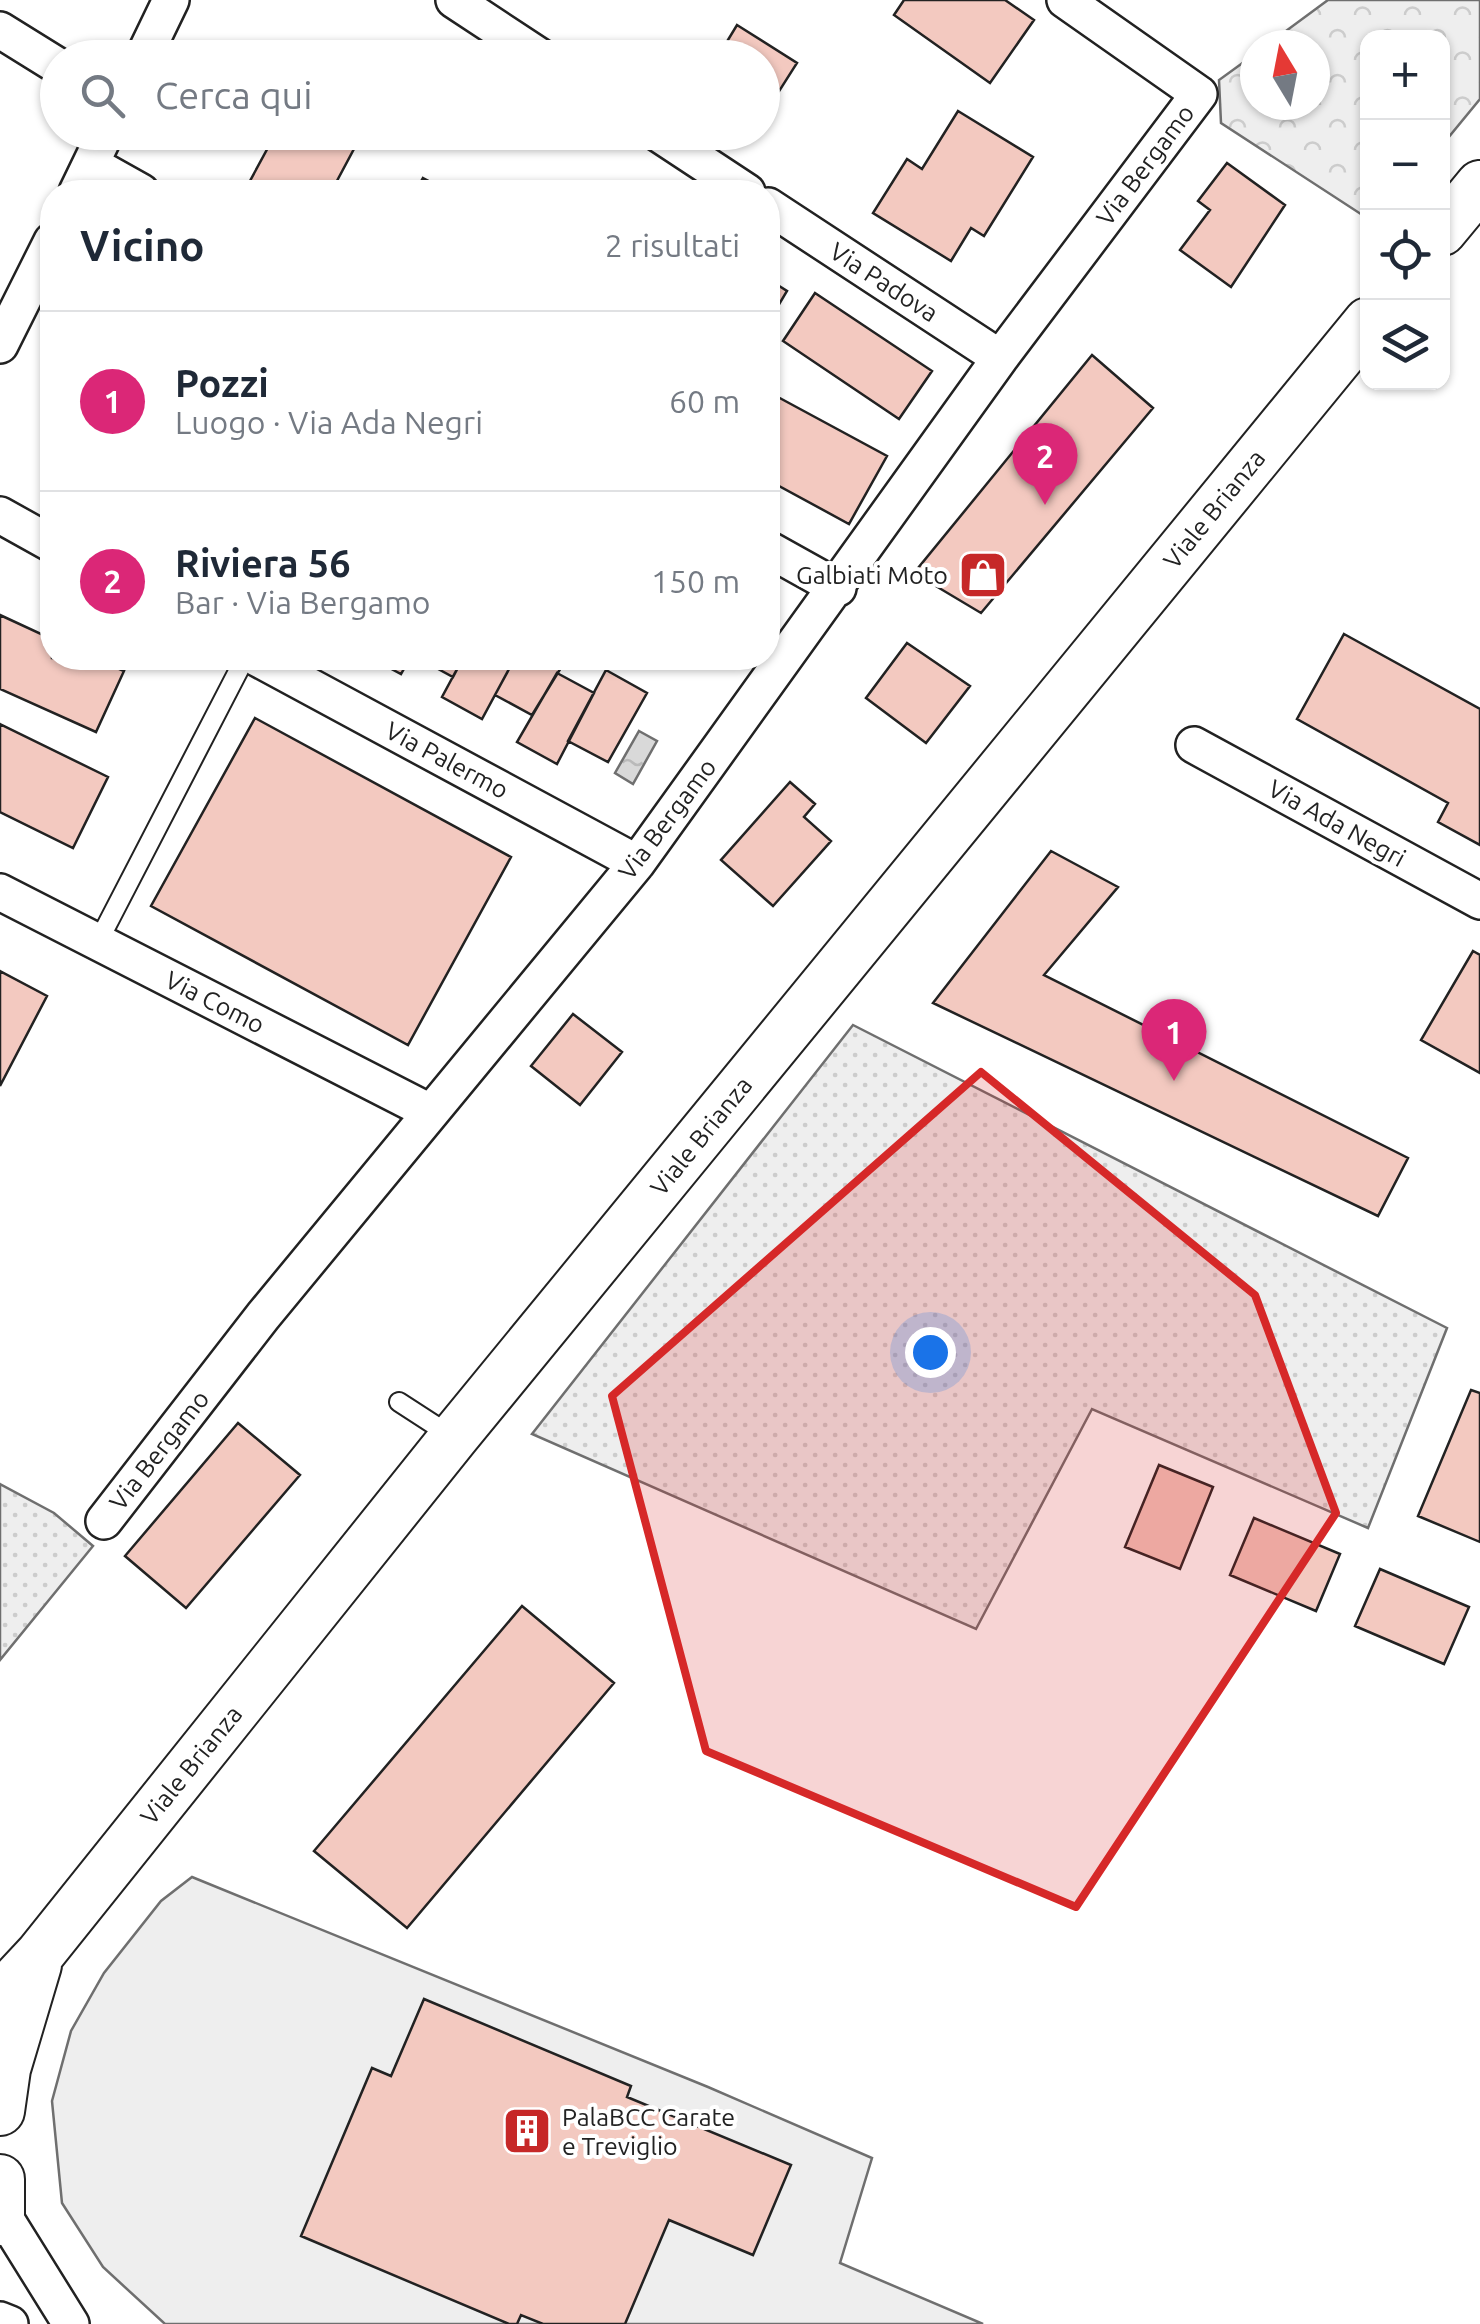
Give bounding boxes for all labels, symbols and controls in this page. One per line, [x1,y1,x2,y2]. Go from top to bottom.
north arrow [1240,30,1330,120]
map controls [1360,30,1450,390]
button: + [1360,30,1450,120]
search box [40,40,780,150]
icon: search [75,68,130,123]
text: Cerca qui [155,74,313,116]
street label: Via Bergamo [1091,99,1199,231]
button: − [1360,120,1450,210]
button: locate [1360,210,1450,300]
text: Vicino [80,222,205,269]
text: 2 risultati [605,227,740,263]
street label: Via Padova [825,237,943,327]
button: layers [1360,300,1450,390]
text: Pozzi [175,362,269,404]
text: 1 [103,383,122,419]
text: 60 m [669,383,740,419]
text: Luogo · Via Ada Negri [175,404,483,440]
pin: 2 [1012,422,1078,505]
street label: Viale Brianza [1158,444,1270,574]
text: Riviera 56 [175,542,351,584]
shop icon: Galbiati Moto [957,549,1009,601]
place label: Galbiati Moto [796,561,948,589]
text: 2 [103,563,122,599]
text: 150 m [651,563,740,599]
text: Bar · Via Bergamo [175,584,431,620]
street label: Via Palermo [381,716,513,804]
street label: Via Bergamo [613,753,721,885]
street label: Via Ada Negri [1264,774,1410,872]
street label: Via Como [161,965,269,1039]
pin: 1 [1142,998,1206,1081]
street label: Viale Brianza [645,1071,757,1201]
your location [905,1327,956,1378]
street label: Via Bergamo [104,1385,214,1515]
street label: Viale Brianza [135,1700,247,1830]
place label: PalaBCC Carate e Treviglio [562,2103,735,2160]
building icon: PalaBCC Carate e Treviglio [501,2105,553,2157]

